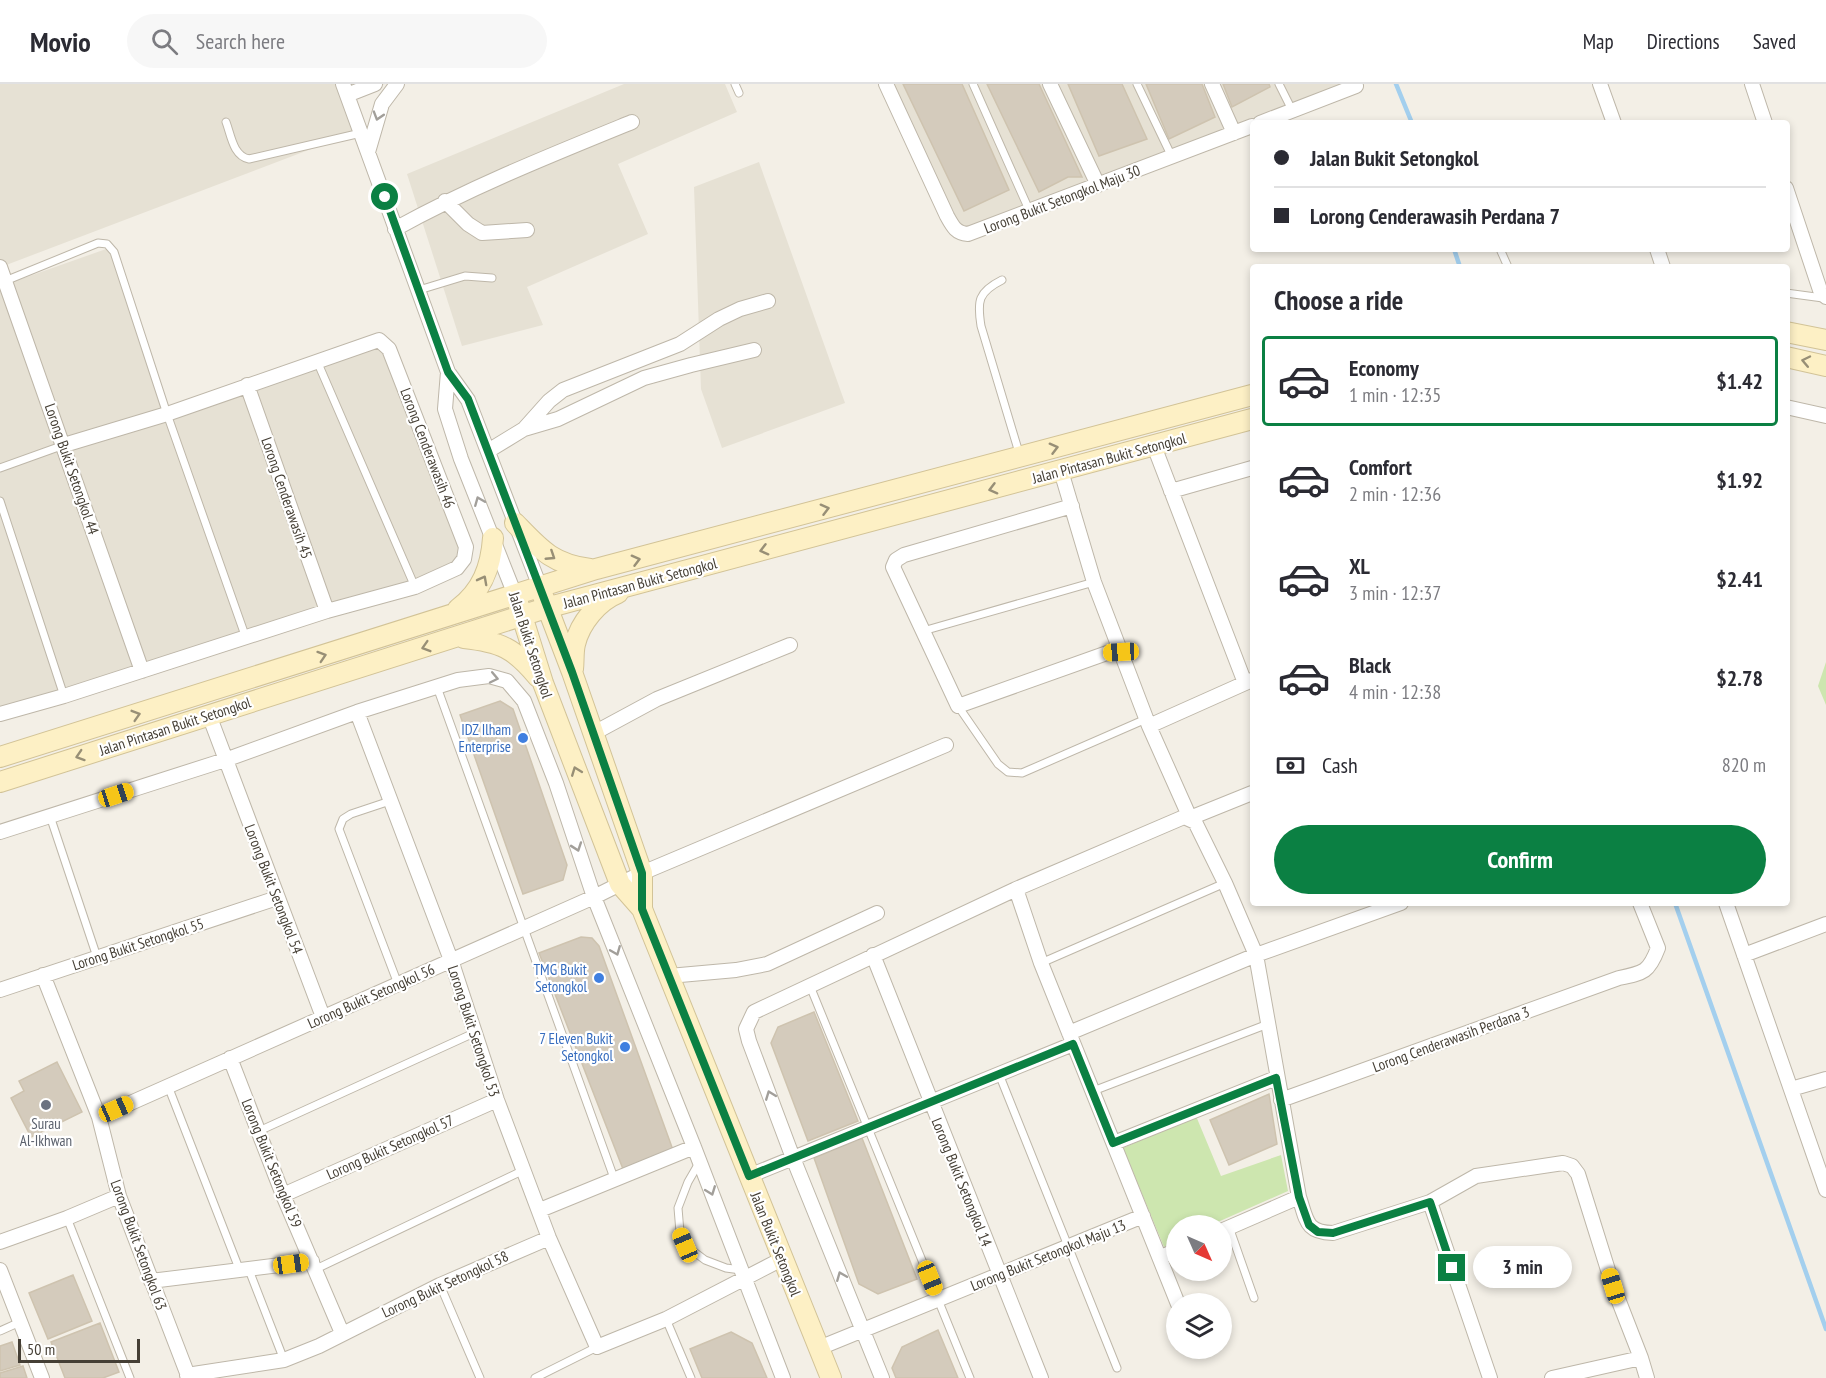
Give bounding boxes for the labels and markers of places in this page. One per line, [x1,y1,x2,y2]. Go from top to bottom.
place label: IDZ Ilham Enterprise [459,720,511,756]
marker: IDZ Ilham Enterprise [516,731,530,745]
place label: TMG Bukit Setongkol [533,960,588,996]
marker: TMG Bukit Setongkol [592,971,606,985]
place label: 7 Eleven Bukit Setongkol [539,1029,614,1065]
marker: 7 Eleven Bukit Setongkol [618,1040,632,1054]
marker: Surau Al-Ikhwan [39,1098,53,1112]
place label: Surau Al-Ikhwan [20,1114,72,1150]

